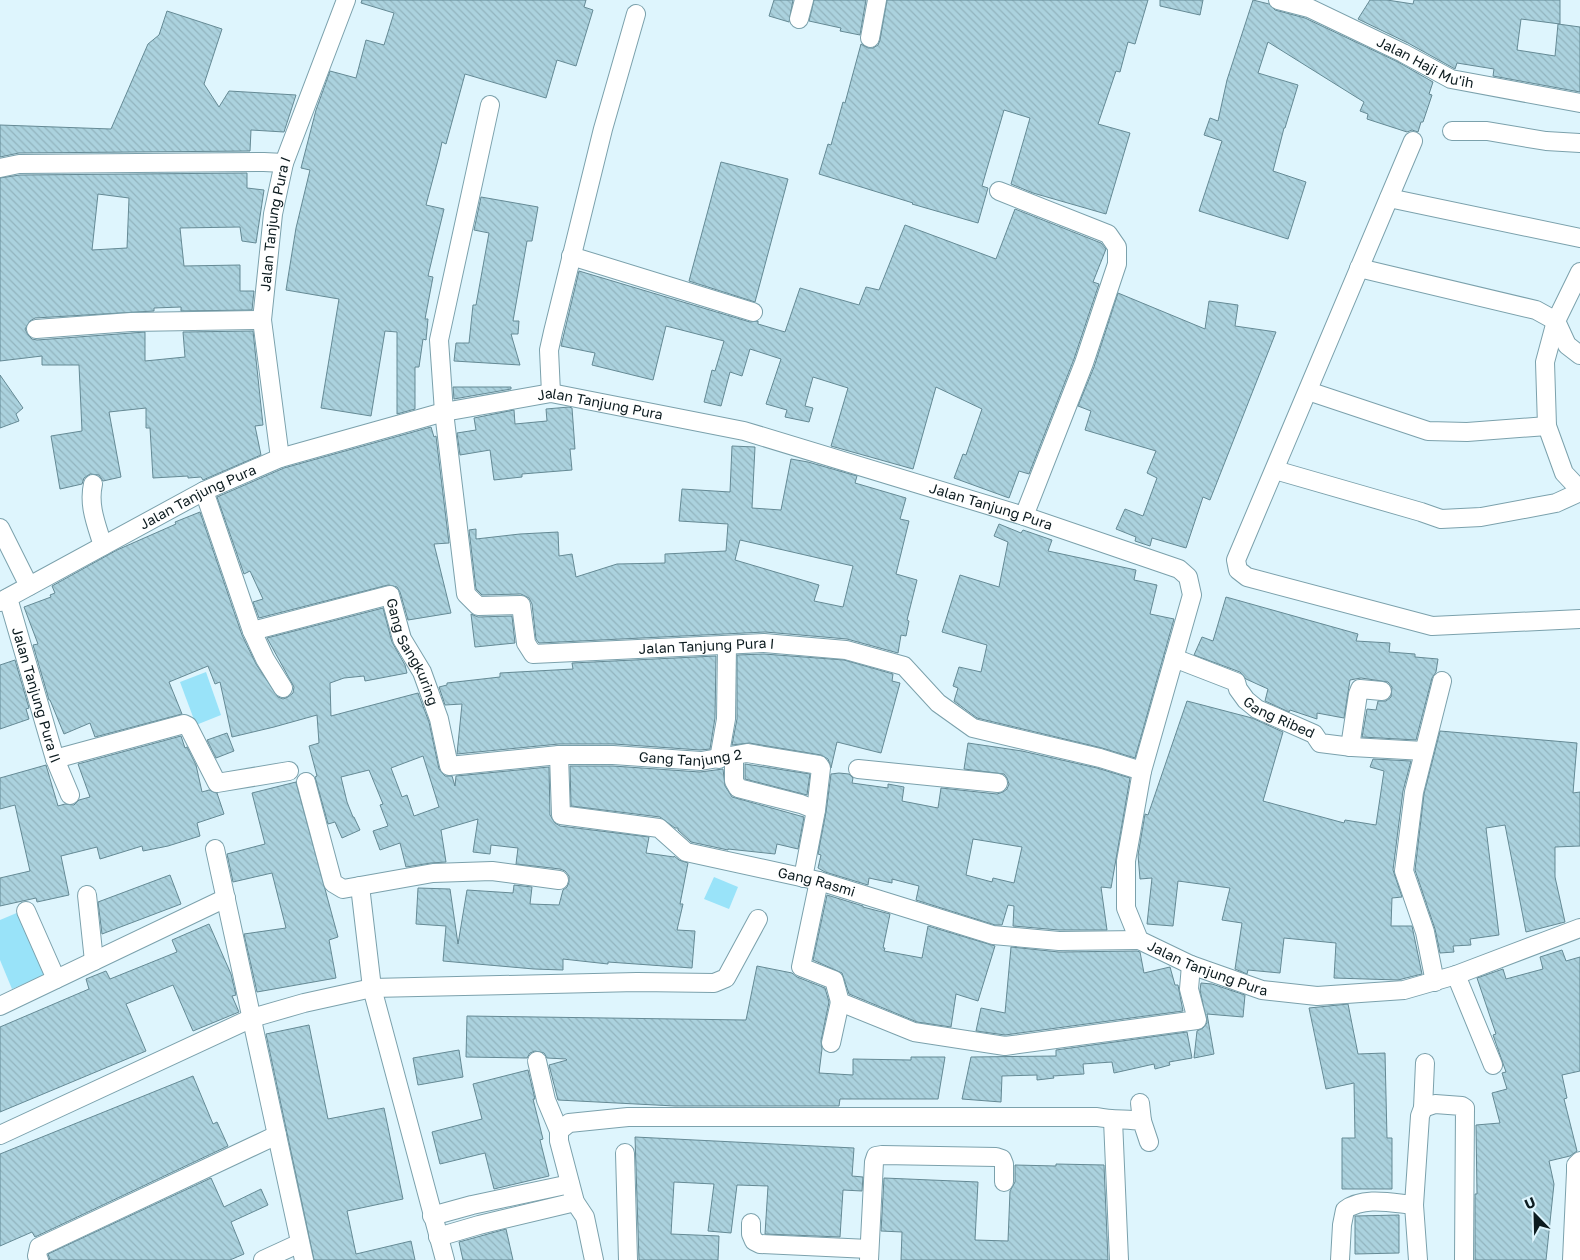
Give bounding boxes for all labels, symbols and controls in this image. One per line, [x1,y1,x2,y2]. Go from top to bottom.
street label: Jalan Haji Mu'ih [1374,33,1475,91]
street label: Jalan Tanjung Pura I [256,154,294,292]
street label: Jalan Tanjung Pura [535,384,665,423]
street label: Jalan Tanjung Pura [136,461,258,533]
street label: Jalan Tanjung Pura [927,479,1055,533]
street label: Gang Sangkuring [383,596,442,708]
street label: Jalan Tanjung Pura II [9,625,65,765]
street label: Jalan Tanjung Pura I [638,634,775,657]
street label: Gang Ribed [1240,692,1317,741]
street label: Gang Tanjung 2 [638,745,743,769]
street label: Gang Rasmi [776,863,858,900]
street label: Jalan Tanjung Pura [1145,936,1268,999]
north arrow [1510,1190,1560,1240]
text: U [1522,1193,1538,1212]

